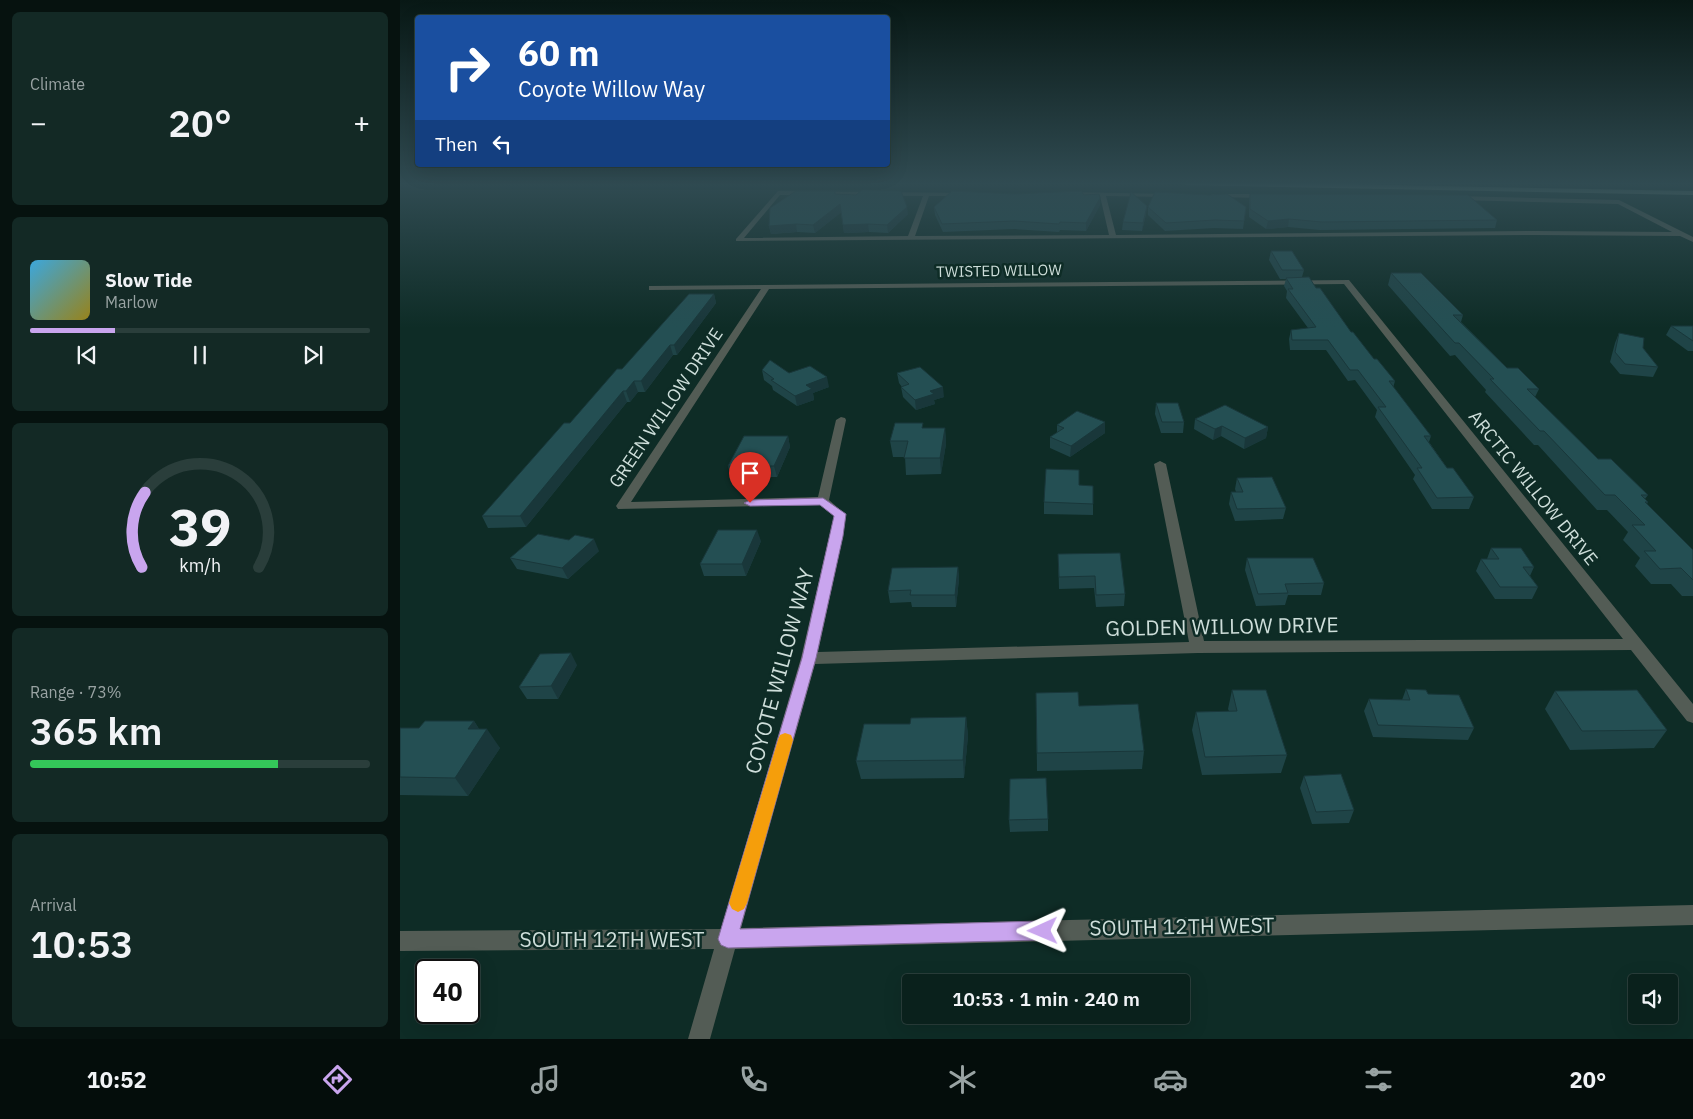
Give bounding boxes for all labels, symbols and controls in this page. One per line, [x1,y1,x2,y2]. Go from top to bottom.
text: 60 m [518,30,600,76]
icon: right [435,35,500,100]
text: Climate [30,74,85,94]
text: Coyote Willow Way [518,74,705,103]
text: 20° [168,98,232,147]
text: − [30,104,47,141]
text: + [353,104,370,141]
icon: left [488,130,516,158]
text: Then [435,132,478,156]
street label: TWISTED WILLOW [936,260,1063,281]
text: Slow Tide [105,268,192,292]
text: Marlow [105,292,158,312]
street label: GREEN WILLOW DRIVE [603,323,728,492]
icon: previous [73,341,101,369]
icon: pause [186,341,214,369]
icon: next [299,341,327,369]
street label: ARCTIC WILLOW DRIVE [1464,406,1603,570]
pin [729,452,771,503]
icon: arrive [736,459,764,487]
text: 39 [169,493,231,560]
text: km/h [179,554,221,577]
street label: COYOTE WILLOW WAY [738,564,820,777]
street label: GOLDEN WILLOW DRIVE [1105,610,1339,642]
text: Range · 73% [30,682,122,702]
text: 365 km [30,706,162,755]
text: Arrival [30,895,77,915]
position arrow [1016,904,1068,956]
street label: SOUTH 12TH WEST [1089,910,1275,942]
text: 10:53 [30,919,133,968]
street label: SOUTH 12TH WEST [519,925,705,953]
speed limit sign: 40 [415,959,480,1024]
map controls [1628,974,1678,1024]
button: sound [1628,974,1678,1024]
text: 10:53 · 1 min · 240 m [952,987,1140,1011]
icon: directions [320,1062,355,1097]
icon: music [528,1062,563,1097]
icon: phone [736,1062,771,1097]
icon: climate [945,1062,980,1097]
icon: car [1153,1062,1188,1097]
icon: filters [1361,1062,1396,1097]
text: 10:52 [87,1065,147,1094]
text: 20° [1570,1065,1606,1094]

